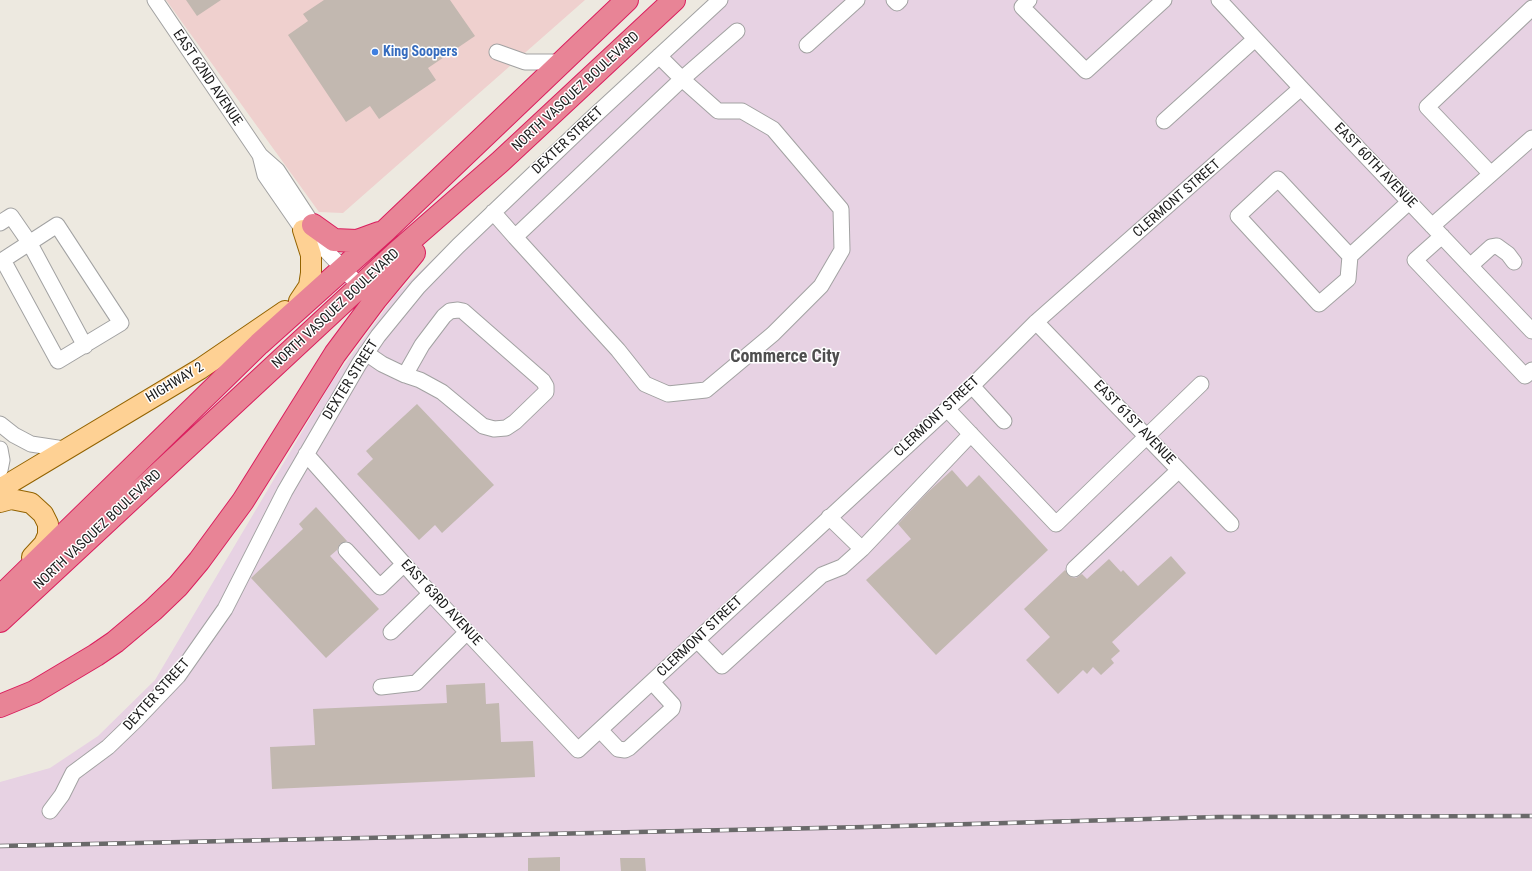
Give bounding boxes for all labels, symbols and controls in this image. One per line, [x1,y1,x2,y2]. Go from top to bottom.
street label: EAST 62ND AVENUE [169,27,245,129]
street label: NORTH VASQUEZ BOULEVARD [509,29,643,155]
place label: King Soopers [383,44,458,60]
marker: King Soopers [370,47,380,57]
street label: DEXTER STREET [529,104,607,178]
street label: EAST 60TH AVENUE [1330,120,1420,212]
street label: CLERMONT STREET [1130,156,1224,242]
street label: NORTH VASQUEZ BOULEVARD [269,246,403,372]
street label: DEXTER STREET [320,337,382,423]
district label: Commerce City [730,346,840,368]
street label: HIGHWAY 2 [143,359,207,407]
street label: CLERMONT STREET [891,373,983,461]
street label: EAST 61ST AVENUE [1090,378,1178,468]
street label: NORTH VASQUEZ BOULEVARD [31,467,165,593]
street label: EAST 63RD AVENUE [397,557,485,649]
street label: CLERMONT STREET [654,593,746,681]
street label: DEXTER STREET [120,656,194,734]

